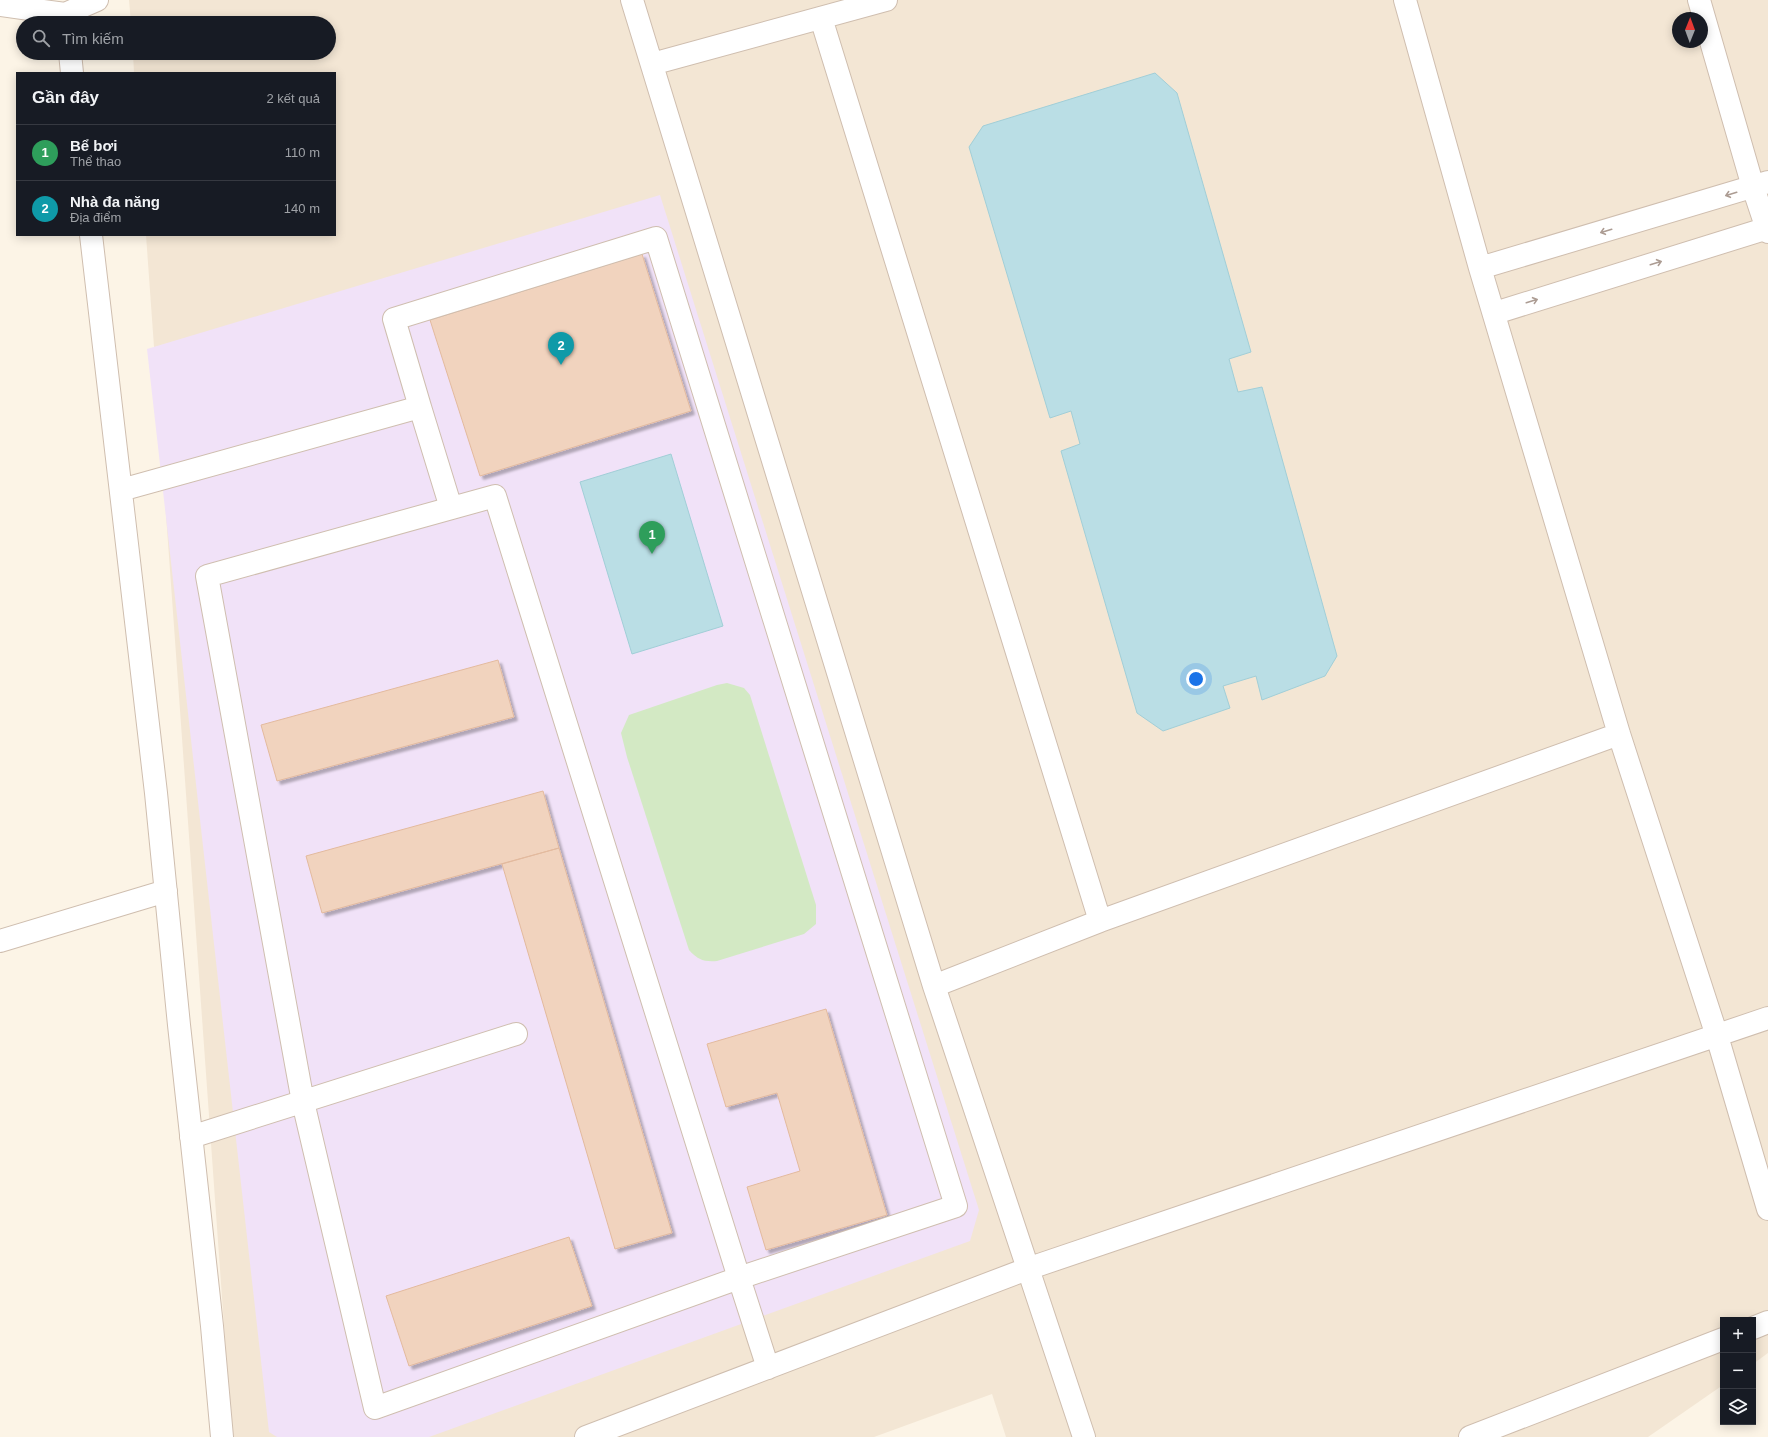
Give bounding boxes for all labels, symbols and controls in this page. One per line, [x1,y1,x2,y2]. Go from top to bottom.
north arrow [1672,12,1708,48]
search box [16,16,336,60]
icon: search [30,27,52,49]
text: Tìm kiếm [62,30,124,47]
text: Gần đây [32,88,99,107]
text: 2 kết quả [267,91,320,106]
text: Bể bơi [70,137,117,154]
text: 1 [41,145,49,160]
text: 110 m [285,145,320,160]
text: Thể thao [70,154,121,169]
one-way arrow [1724,191,1737,198]
text: Nhà đa năng [70,193,160,210]
text: 2 [41,201,49,216]
text: 140 m [284,201,320,216]
text: Địa điểm [70,210,121,225]
one-way arrow [1600,228,1613,235]
one-way arrow [1650,258,1662,266]
one-way arrow [1525,297,1538,304]
pin: 2 [548,332,574,365]
pin: 1 [639,521,665,554]
your location [1186,669,1206,689]
map controls [1720,1317,1756,1425]
button: + [1720,1317,1756,1353]
button: − [1720,1353,1756,1389]
button: layers [1720,1389,1756,1425]

